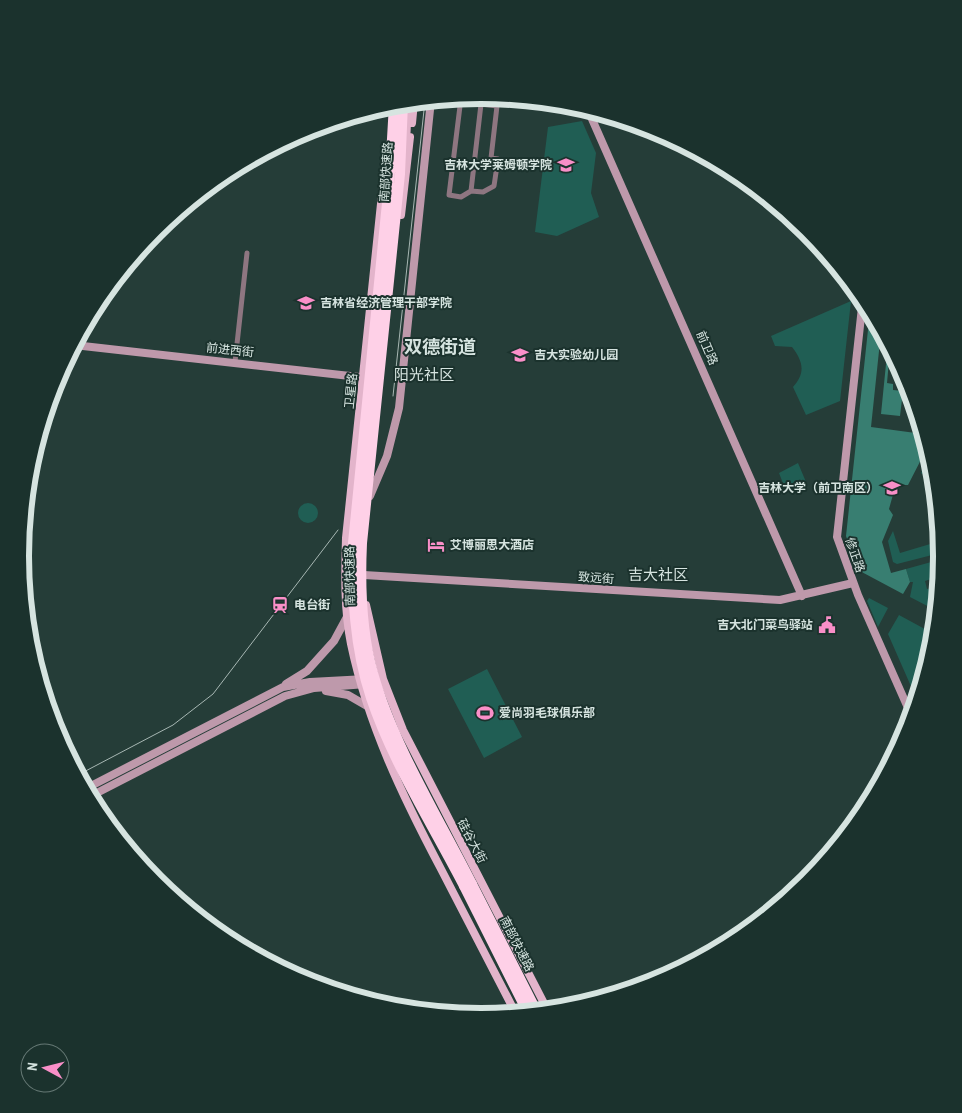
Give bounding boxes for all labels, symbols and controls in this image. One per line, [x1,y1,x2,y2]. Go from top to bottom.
street label: 南部快速路 [376,142,396,202]
school or university icon: 吉林大学莱姆顿学院 [556,155,576,175]
place label: 吉林大学莱姆顿学院 [444,157,552,173]
school or university icon: 吉林省经济管理干部学院 [296,293,316,313]
place label: 吉林省经济管理干部学院 [320,295,452,311]
street label: 前卫路 [693,328,721,368]
district label: 双德街道 [404,334,476,359]
street label: 前进西街 [205,340,255,360]
school or university icon: 吉大实验幼儿园 [510,345,530,365]
place label: 吉大实验幼儿园 [534,347,618,363]
district label: 阳光社区 [394,364,454,385]
street label: 卫星路 [341,372,361,410]
school or university icon: 吉林大学（前卫南区） [882,478,902,498]
place label: 吉林大学（前卫南区） [758,480,878,496]
hotel icon: 艾博丽思大酒店 [426,535,446,555]
street label: 修正路 [842,535,868,575]
place label: 艾博丽思大酒店 [450,537,534,553]
street label: 南部快速路 [341,546,359,606]
district label: 吉大社区 [628,564,688,585]
street label: 致远街 [577,569,615,587]
station icon: 电台街 [270,595,290,615]
place label: 电台街 [294,597,330,613]
public building icon: 吉大北门菜鸟驿站 [817,615,837,635]
place label: 吉大北门菜鸟驿站 [717,617,813,633]
sports icon: 爱尚羽毛球俱乐部 [475,703,495,723]
place label: 爱尚羽毛球俱乐部 [499,705,595,721]
street label: 硅谷大街 [454,816,490,866]
street label: 南部快速路 [496,914,538,974]
north arrow [20,1043,70,1093]
text: N [23,1061,42,1072]

